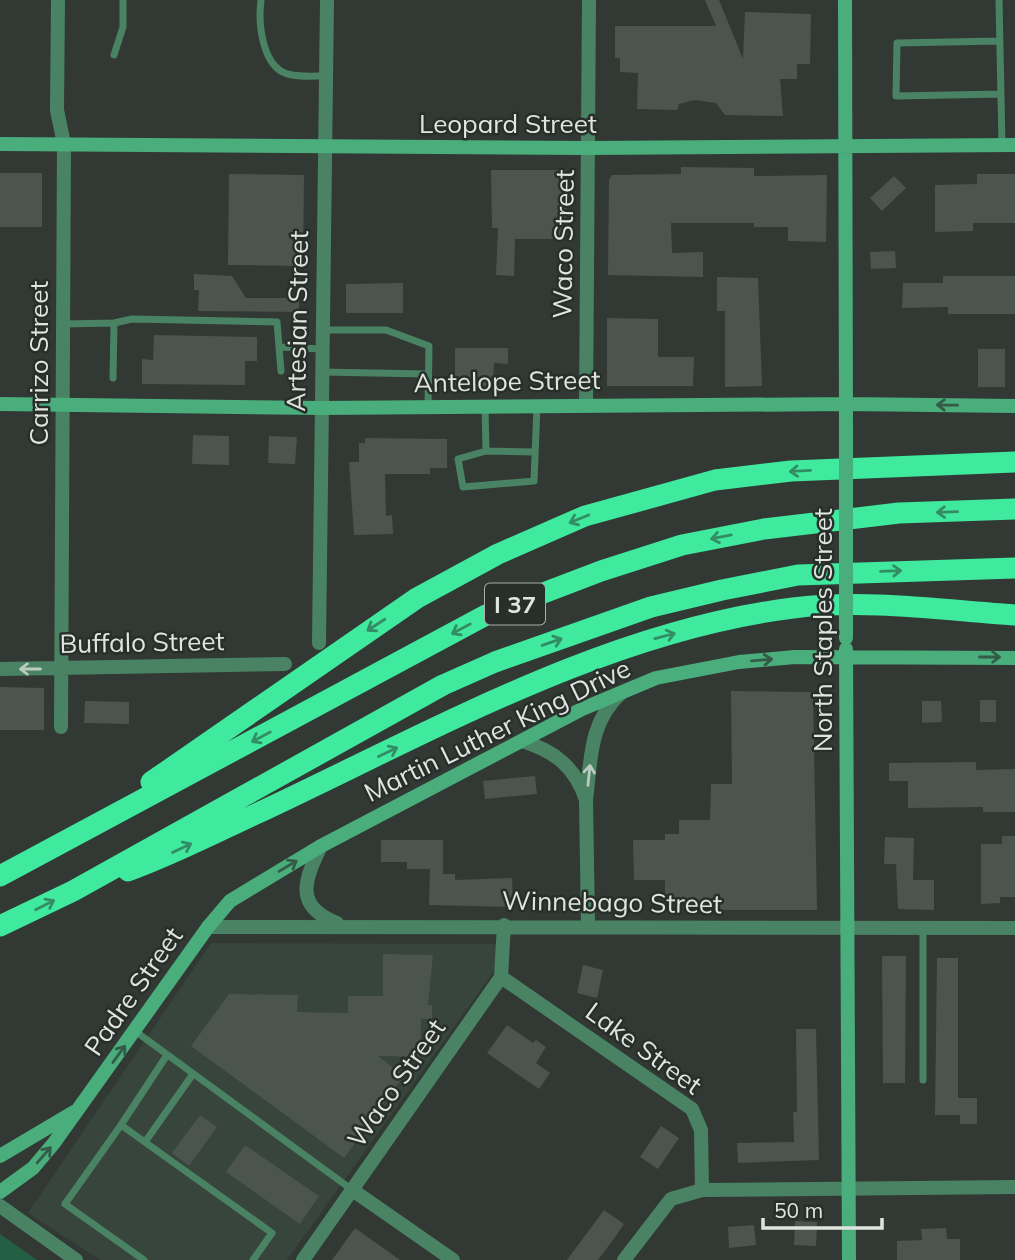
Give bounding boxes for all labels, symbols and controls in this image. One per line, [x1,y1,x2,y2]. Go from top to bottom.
street label: Leopard Street [419,107,597,140]
street label: Waco Street [545,169,581,319]
street label: Artesian Street [279,230,315,412]
street label: Carrizo Street [22,281,55,445]
street label: Antelope Street [413,363,601,399]
one-way arrow [936,398,959,412]
one-way arrow [789,465,812,478]
one-way arrow [936,505,959,518]
street label: North Staples Street [806,508,839,752]
one-way arrow [568,514,590,527]
one-way arrow [710,531,733,544]
one-way arrow [879,565,902,578]
road number: I 37 [485,584,545,624]
one-way arrow [367,617,386,632]
one-way arrow [451,622,472,636]
street label: Buffalo Street [59,624,225,660]
one-way arrow [654,628,676,641]
one-way arrow [540,635,562,647]
street label: Martin Luther King Drive [358,651,636,809]
one-way arrow [978,651,1001,664]
one-way arrow [750,653,773,666]
one-way arrow [19,662,42,676]
one-way arrow [251,731,272,744]
one-way arrow [377,745,398,758]
one-way arrow [583,764,596,787]
one-way arrow [171,841,192,855]
one-way arrow [277,858,297,872]
street label: Winnebago Street [502,884,722,920]
one-way arrow [34,897,55,911]
street label: Padre Street [77,920,189,1062]
street label: Lake Street [579,995,709,1101]
street label: Waco Street [340,1012,452,1154]
one-way arrow [111,1045,126,1064]
one-way arrow [36,1147,52,1165]
scale bar [763,1186,882,1230]
text: 50 m [774,1197,823,1223]

